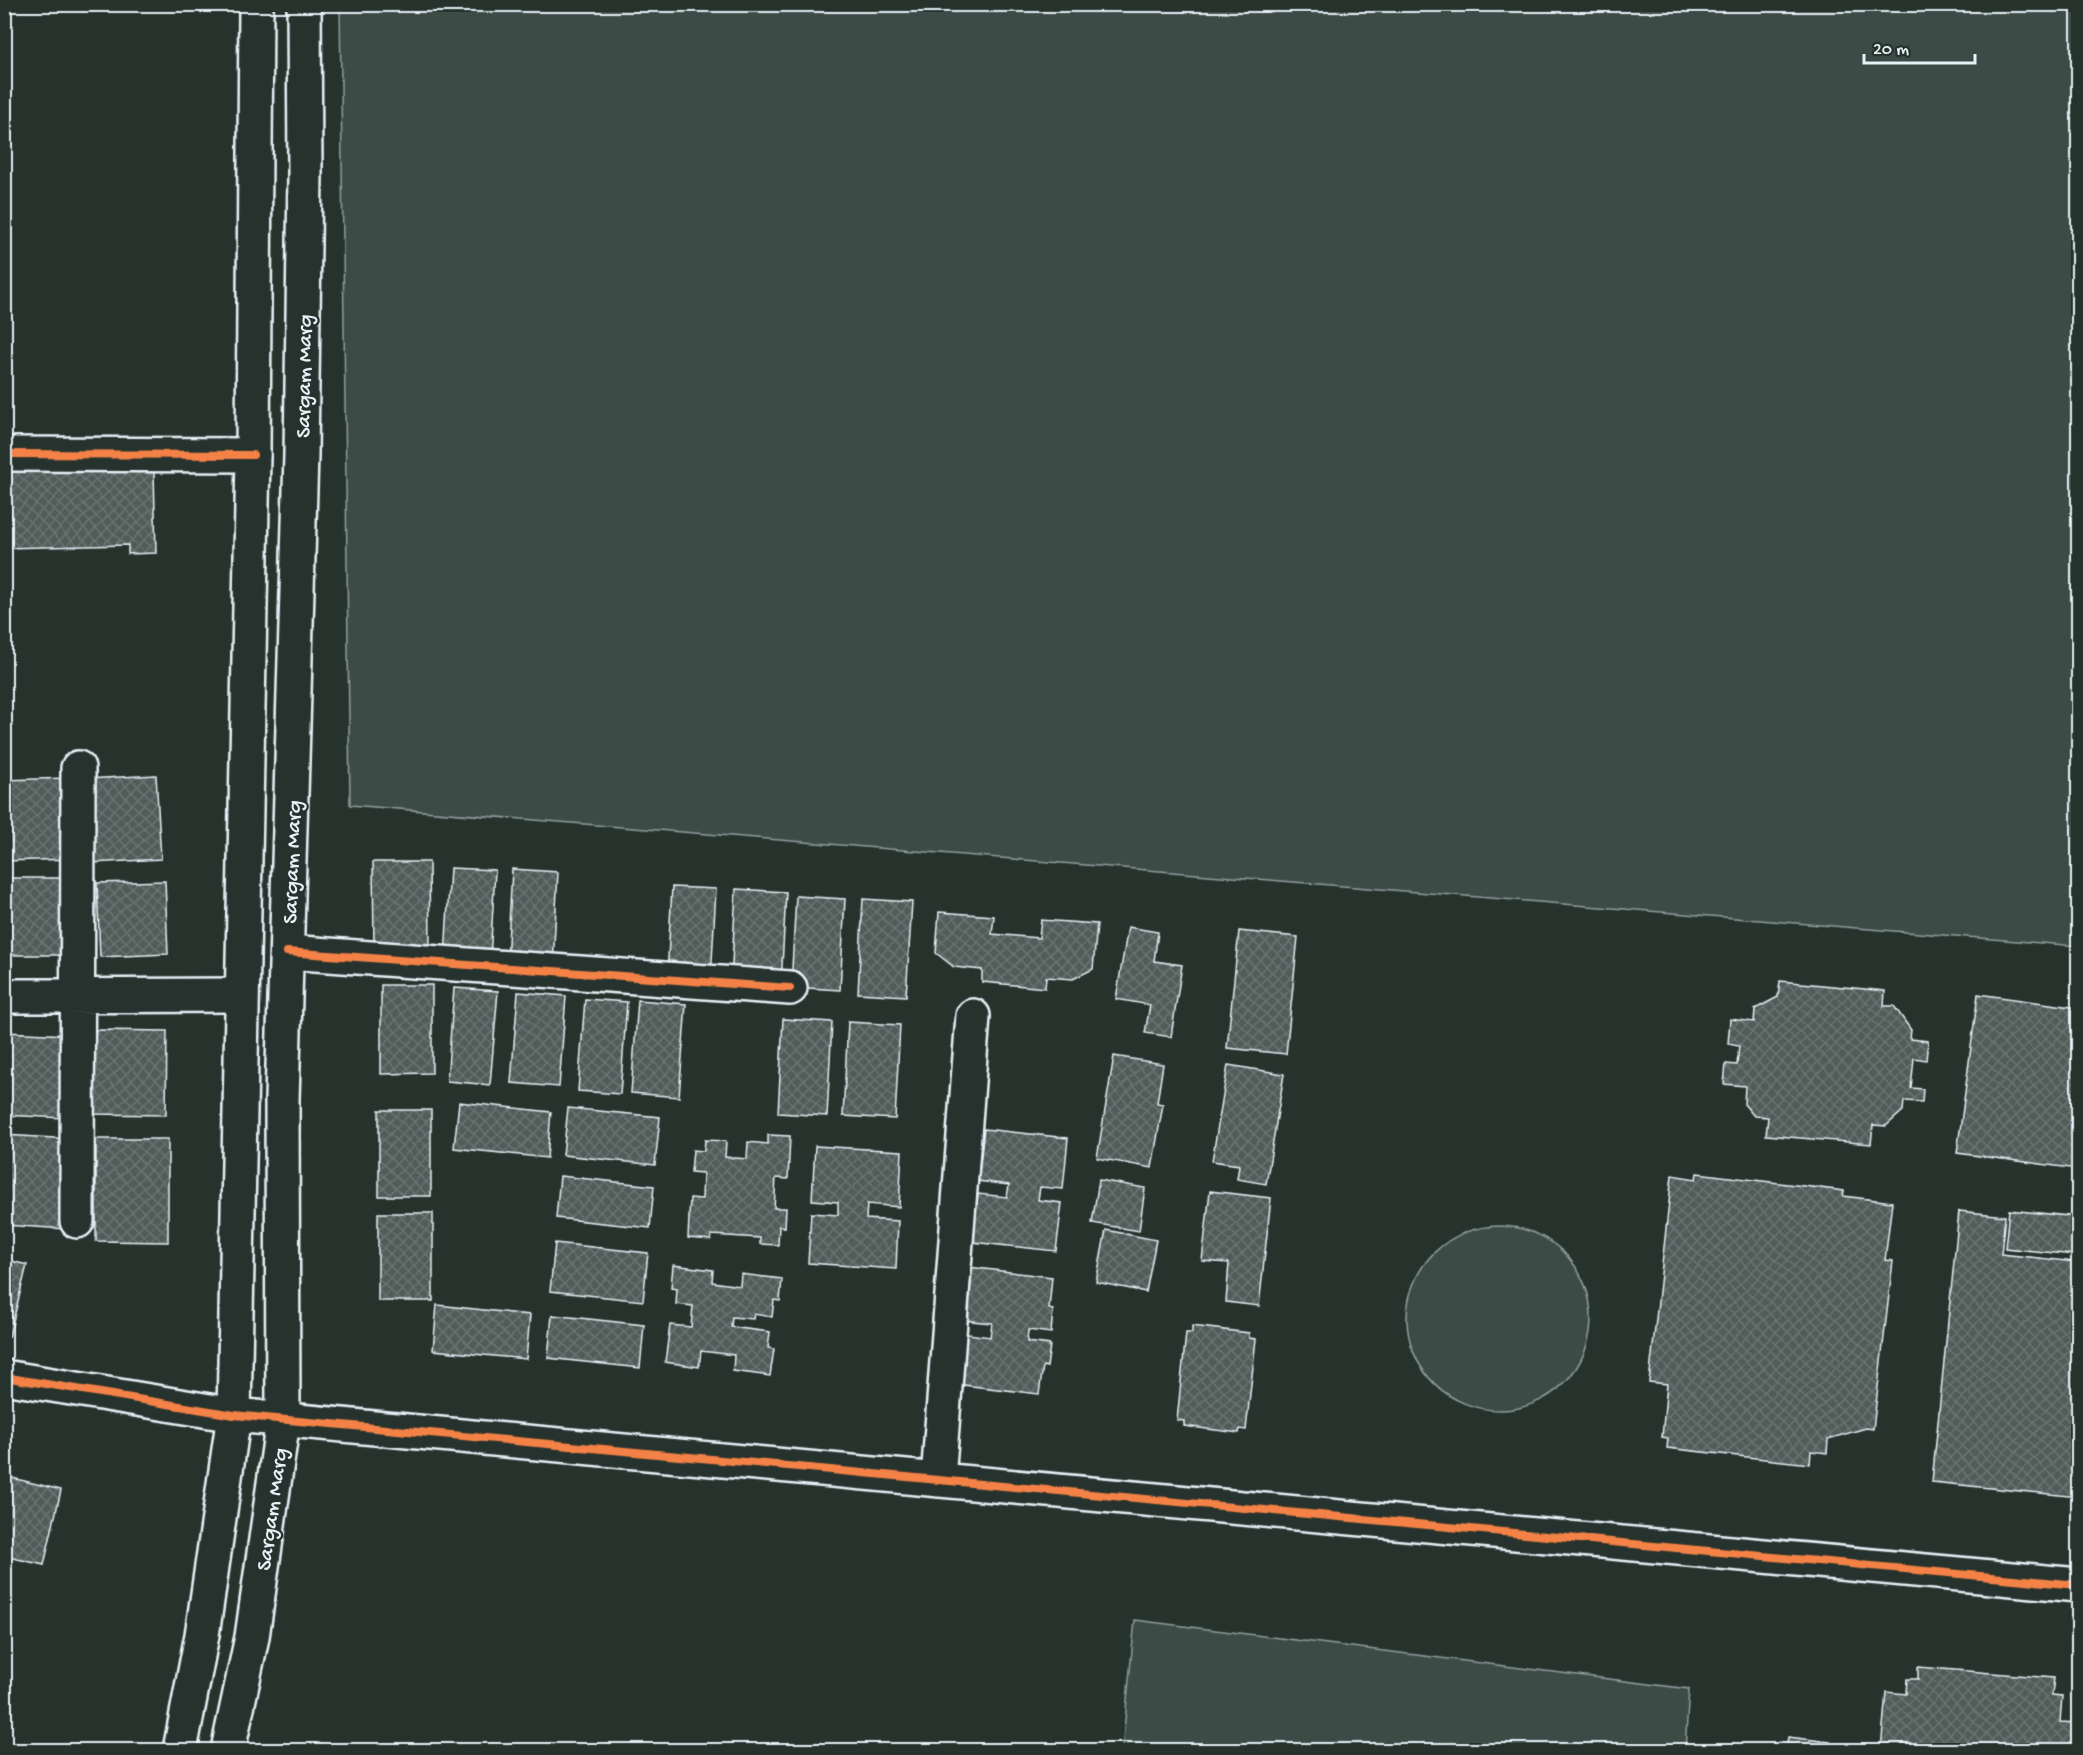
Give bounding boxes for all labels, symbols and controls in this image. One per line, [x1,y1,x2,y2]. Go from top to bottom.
scale bar [1864,27,1975,65]
text: 20 m [1873,40,1909,61]
street label: Sargam Marg [292,314,320,438]
street label: Sargam Marg [279,800,309,924]
street label: Sargam Marg [252,1447,295,1573]

